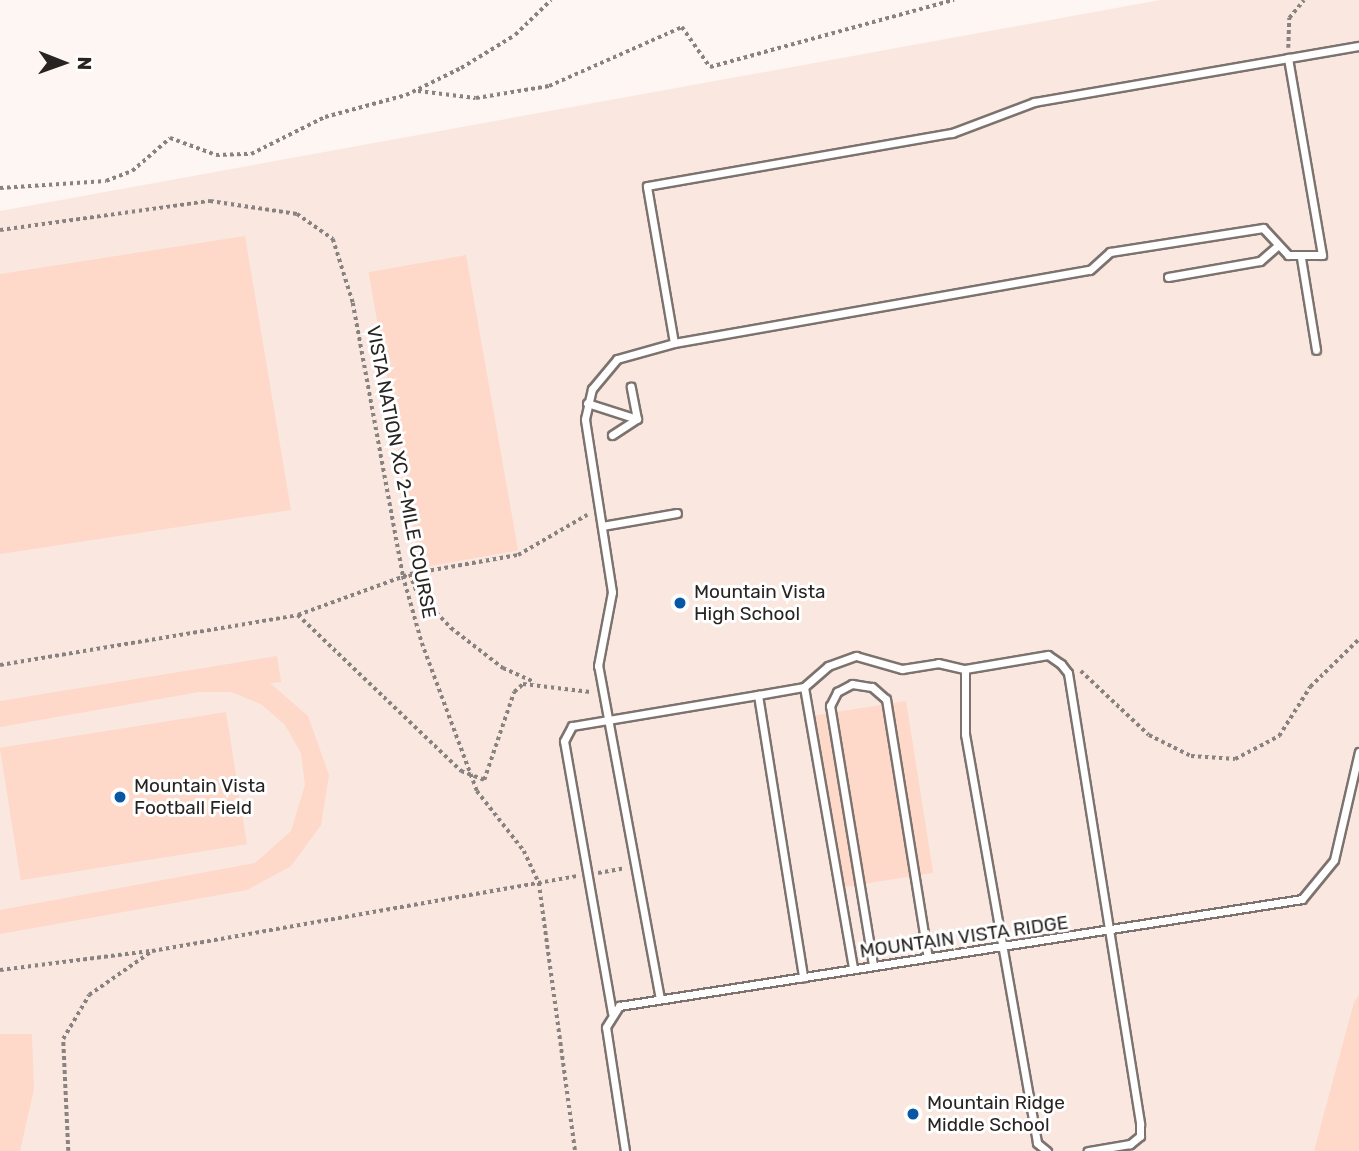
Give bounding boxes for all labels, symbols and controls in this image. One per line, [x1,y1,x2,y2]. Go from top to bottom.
north arrow [28,28,98,98]
text: N [73,56,96,70]
street label: VISTA NATION XC 2-MILE COURSE [361,323,441,621]
place label: Mountain Vista High School [694,581,826,625]
marker: Mountain Vista High School [672,595,688,611]
place label: Mountain Vista Football Field [134,775,266,819]
marker: Mountain Vista Football Field [112,789,128,805]
street label: MOUNTAIN VISTA RIDGE [858,911,1070,963]
place label: Mountain Ridge Middle School [927,1092,1065,1136]
marker: Mountain Ridge Middle School [905,1106,921,1122]

